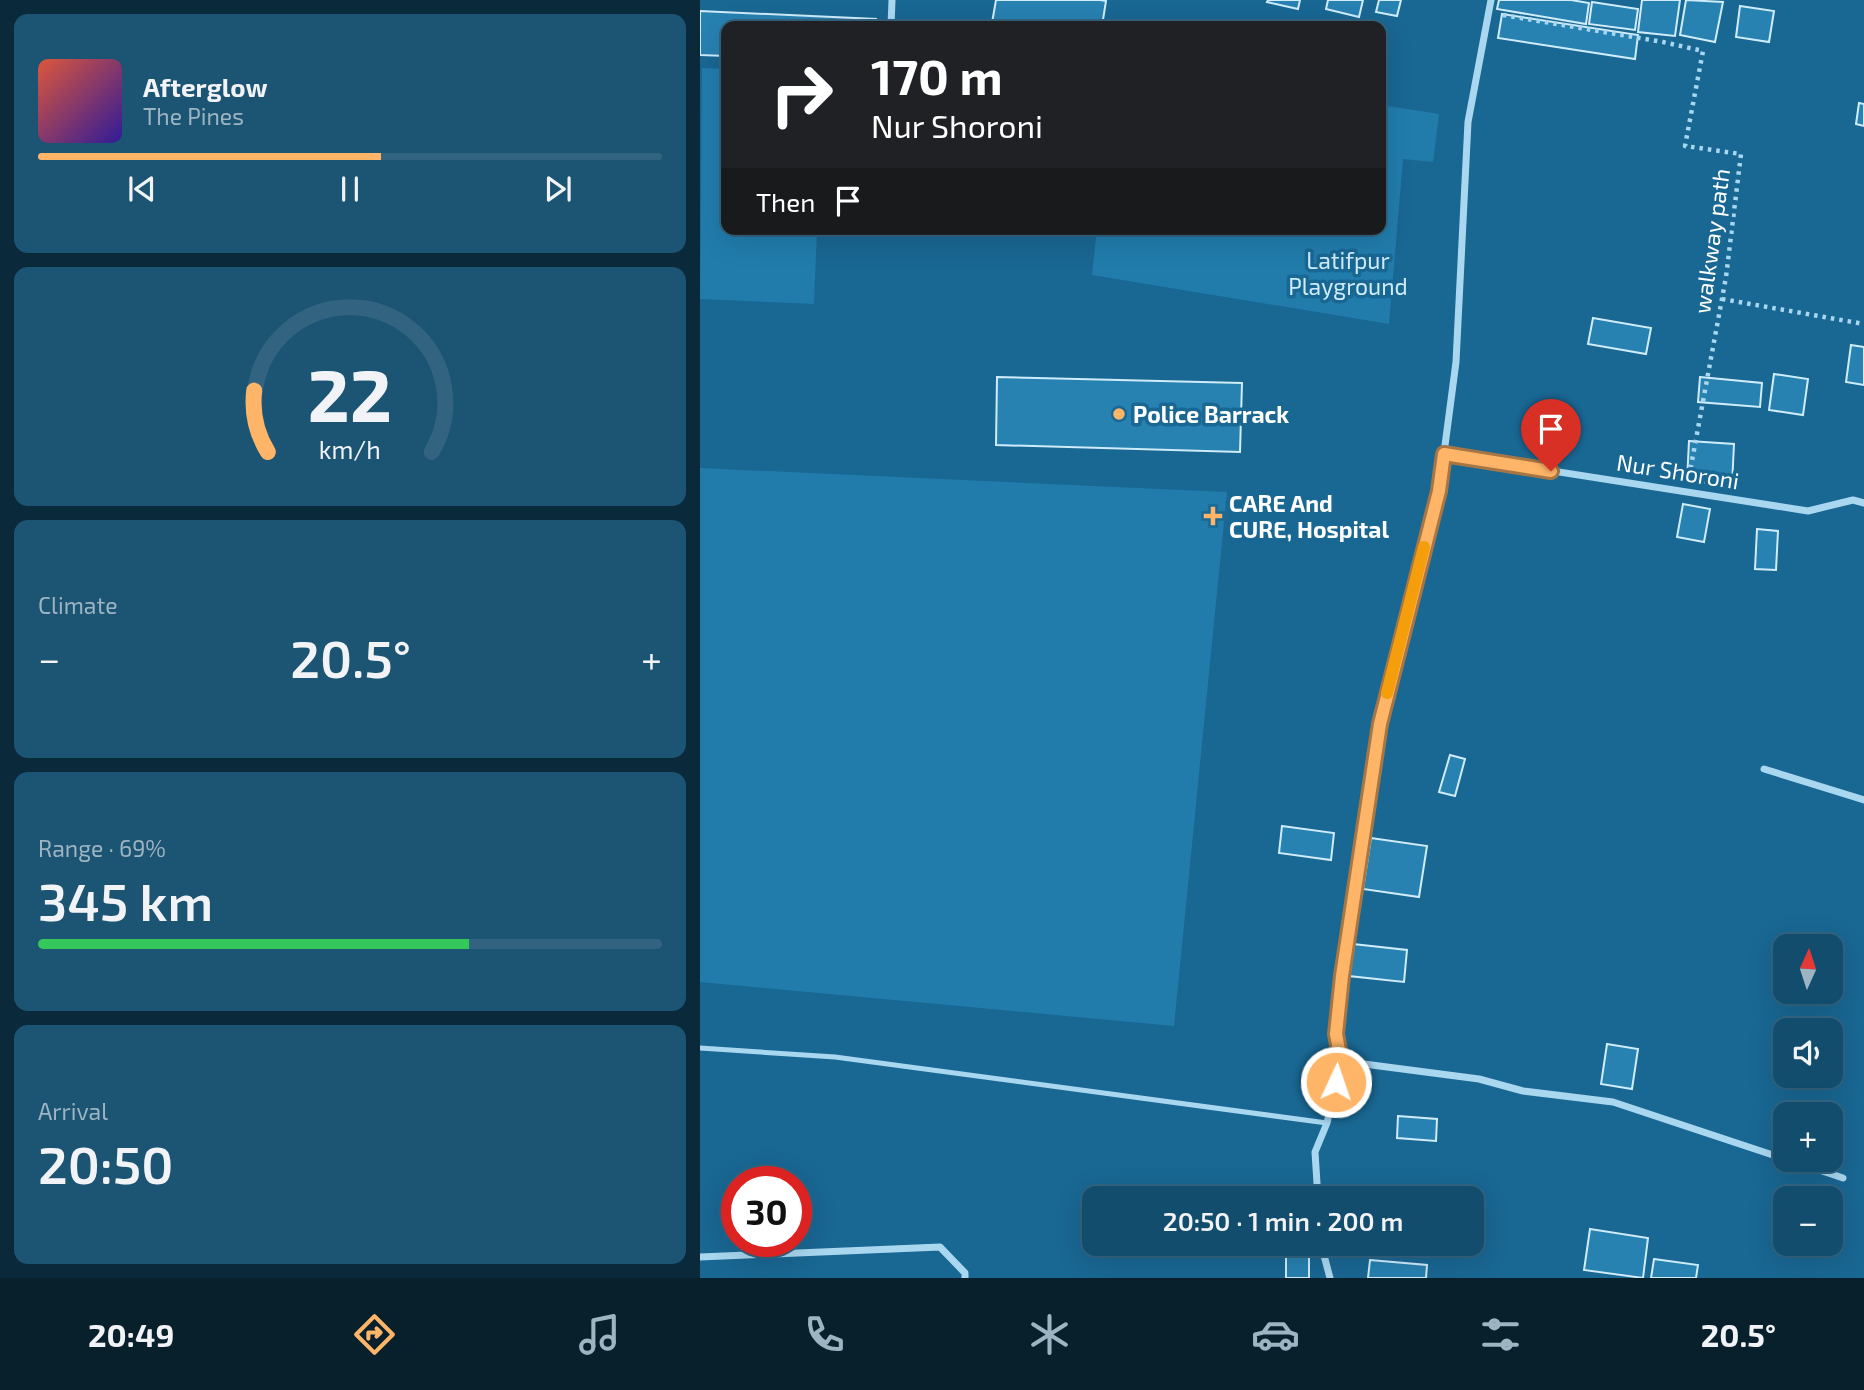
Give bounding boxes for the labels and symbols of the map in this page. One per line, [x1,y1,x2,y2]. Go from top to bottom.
street label: walkway path [1687,167,1735,315]
park label: Latifpur Playground [1288,246,1408,300]
pin [1521,399,1581,471]
place label: Police Barrack [1133,400,1289,428]
marker: Police Barrack [1111,406,1127,422]
street label: Nur Shoroni [1615,448,1741,494]
place label: CARE And CURE, Hospital [1229,489,1389,543]
marker: CARE And CURE, Hospital [1203,506,1223,526]
north arrow [1773,934,1843,1004]
position arrow [1299,1045,1373,1119]
speed limit sign: 30 [721,1166,812,1257]

